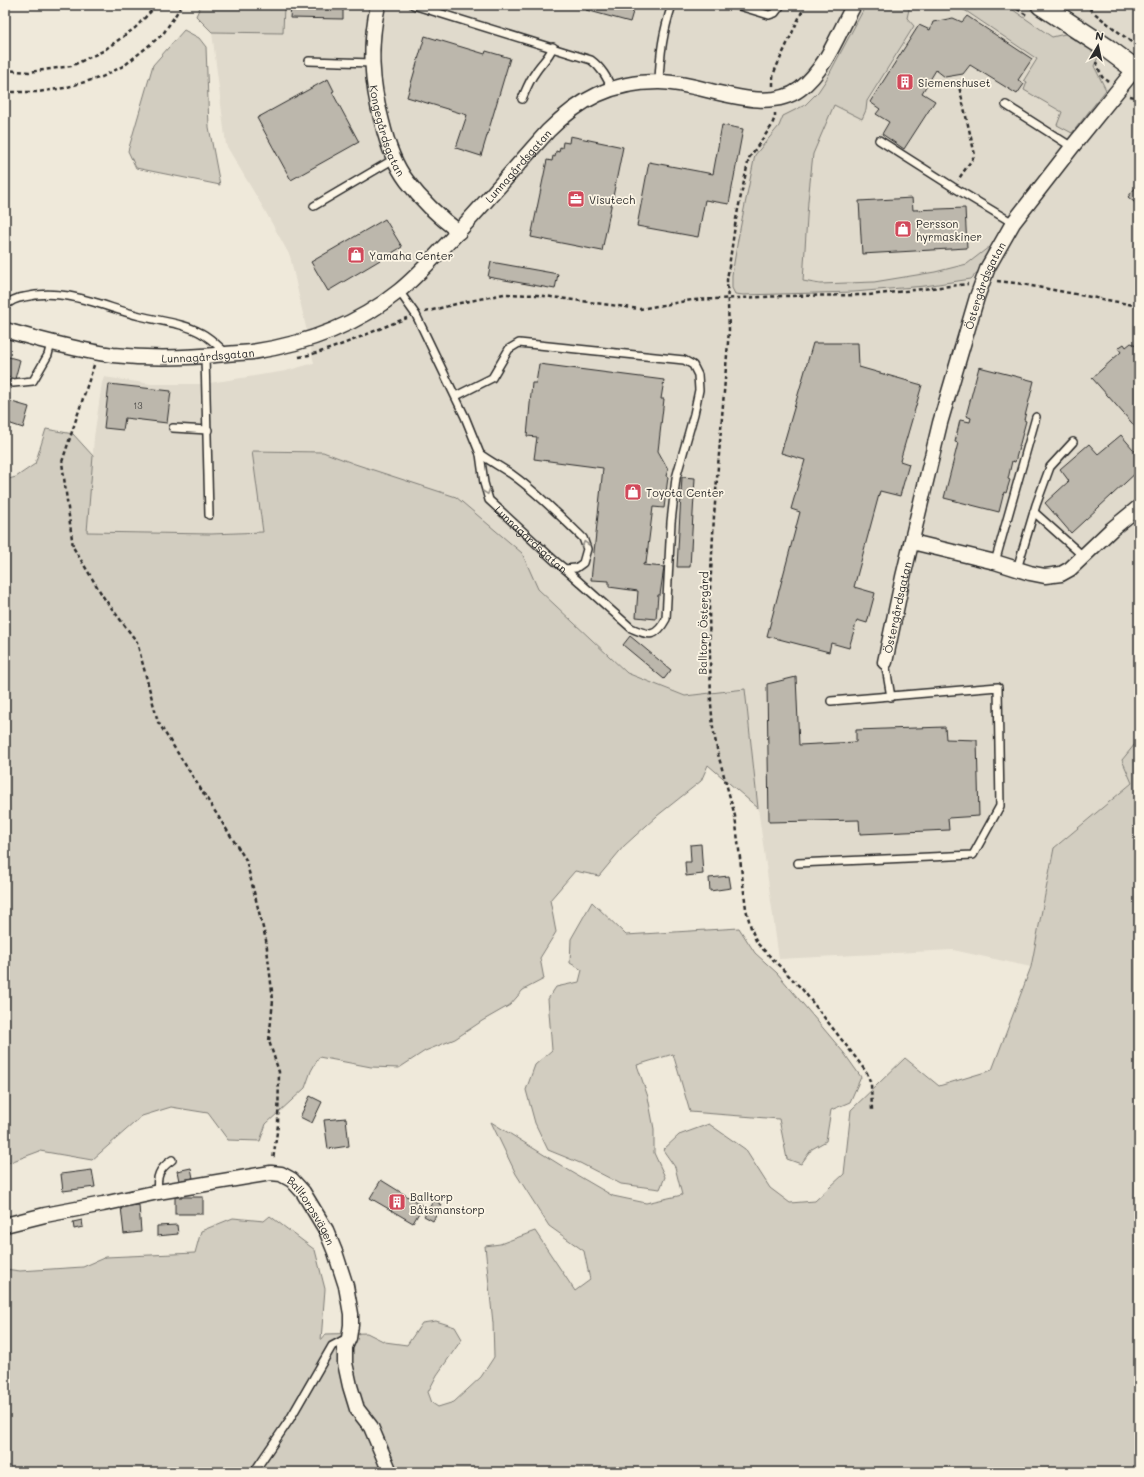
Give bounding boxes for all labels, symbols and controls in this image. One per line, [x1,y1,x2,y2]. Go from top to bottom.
north arrow [1078,26,1118,66]
text: N [1094,28,1105,44]
building icon: Siemenshuset [895,72,915,92]
place label: Siemenshuset [918,75,991,90]
street label: Kongegårdsgatan [367,84,409,179]
street label: Lunnagårdsgatan [481,126,554,205]
office icon: Visutech [566,189,586,209]
place label: Visutech [589,192,635,207]
place label: Persson hyrmaskiner [916,216,982,244]
shop icon: Persson hyrmaskiner [893,219,913,239]
street label: Östergårdsgatan [960,239,1008,331]
shop icon: Yamaha Center [346,245,366,265]
place label: Yamaha Center [369,248,453,263]
street label: Lunnagårdsgatan [161,344,255,365]
house number: 13 [133,400,143,411]
shop icon: Toyota Center [623,482,643,502]
place label: Toyota Center [646,485,724,500]
one-way arrow [482,489,490,496]
street label: Lunnagårdsgatan [492,502,571,576]
one-way arrow [581,541,590,548]
street label: Östergårdsgatan [880,560,914,654]
street label: Balltorp Östergård [695,571,711,675]
street label: Balltorpsvägen [285,1172,339,1247]
place label: Balltorp Båtsmanstorp [410,1189,485,1217]
building icon: Balltorp Båtsmanstorp [387,1192,407,1212]

